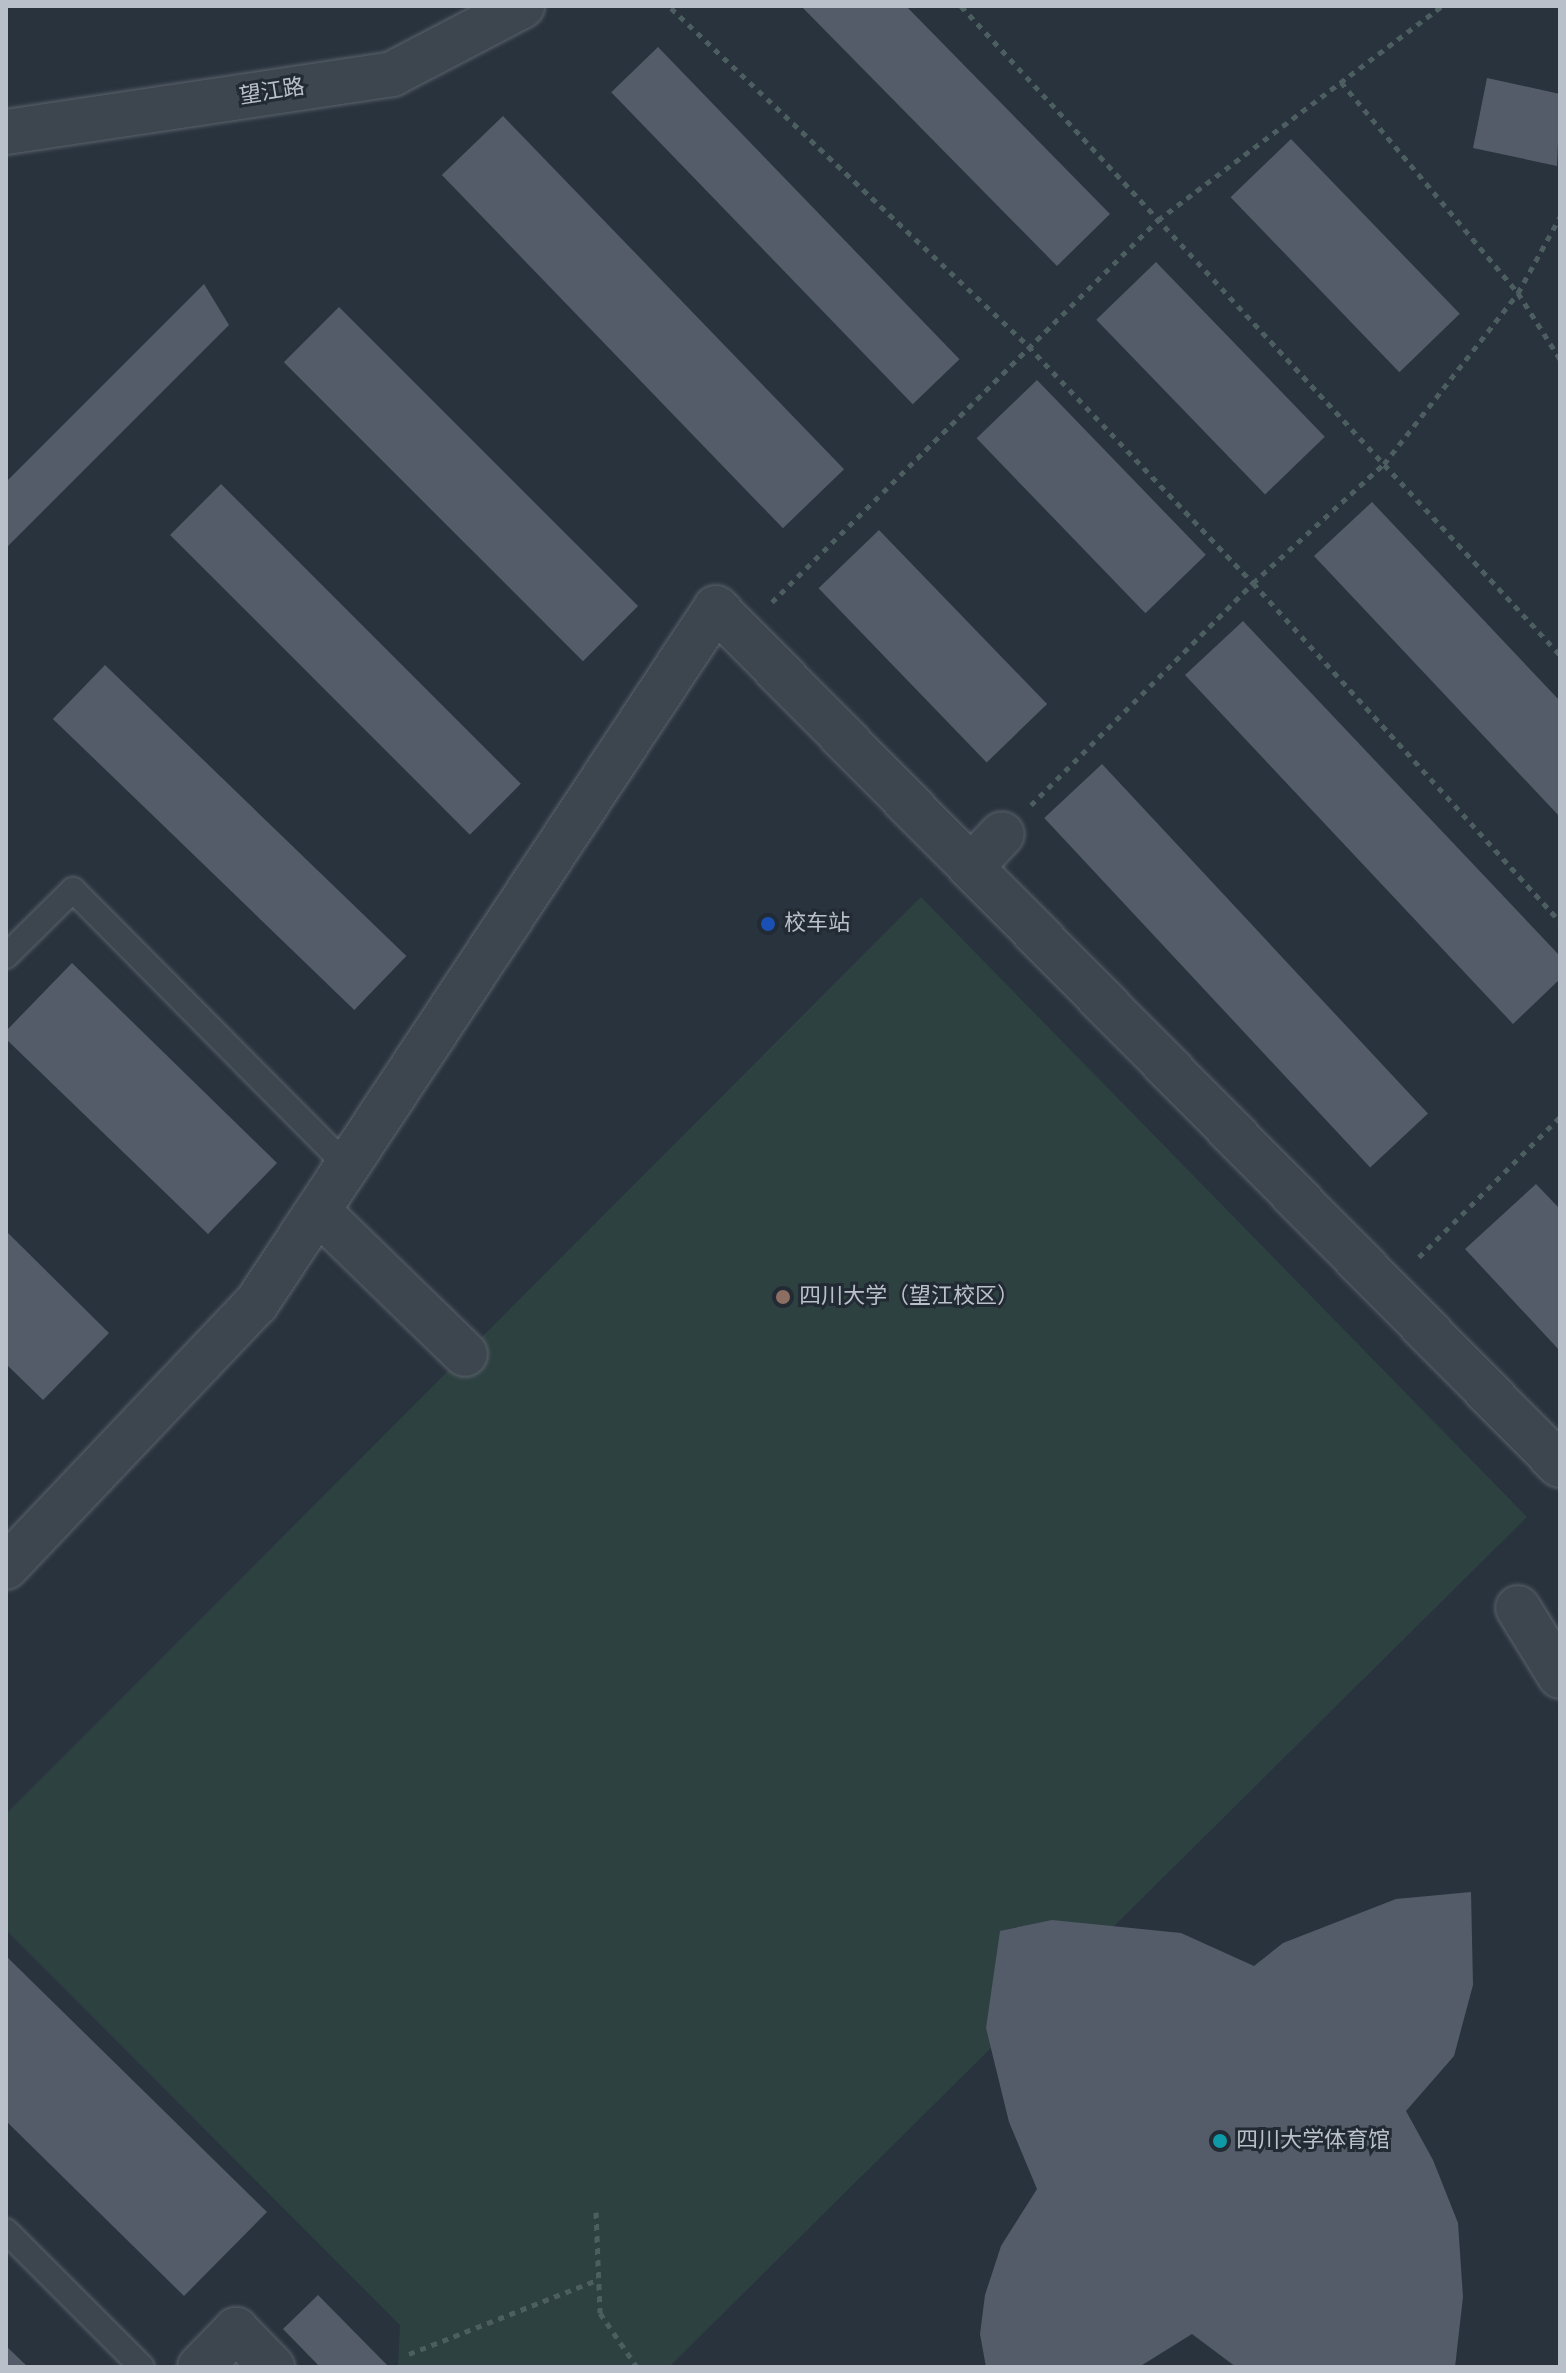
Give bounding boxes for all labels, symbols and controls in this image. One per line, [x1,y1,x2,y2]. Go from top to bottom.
street label: 望江路 [237,74,307,110]
place label: 校车站 [784,911,850,937]
marker: 校车站 [759,915,777,933]
place label: 四川大学（望江校区） [799,1284,1019,1310]
marker: 四川大学（望江校区） [774,1288,792,1306]
place label: 四川大学体育馆 [1236,2128,1390,2154]
marker: 四川大学体育馆 [1211,2132,1229,2150]

